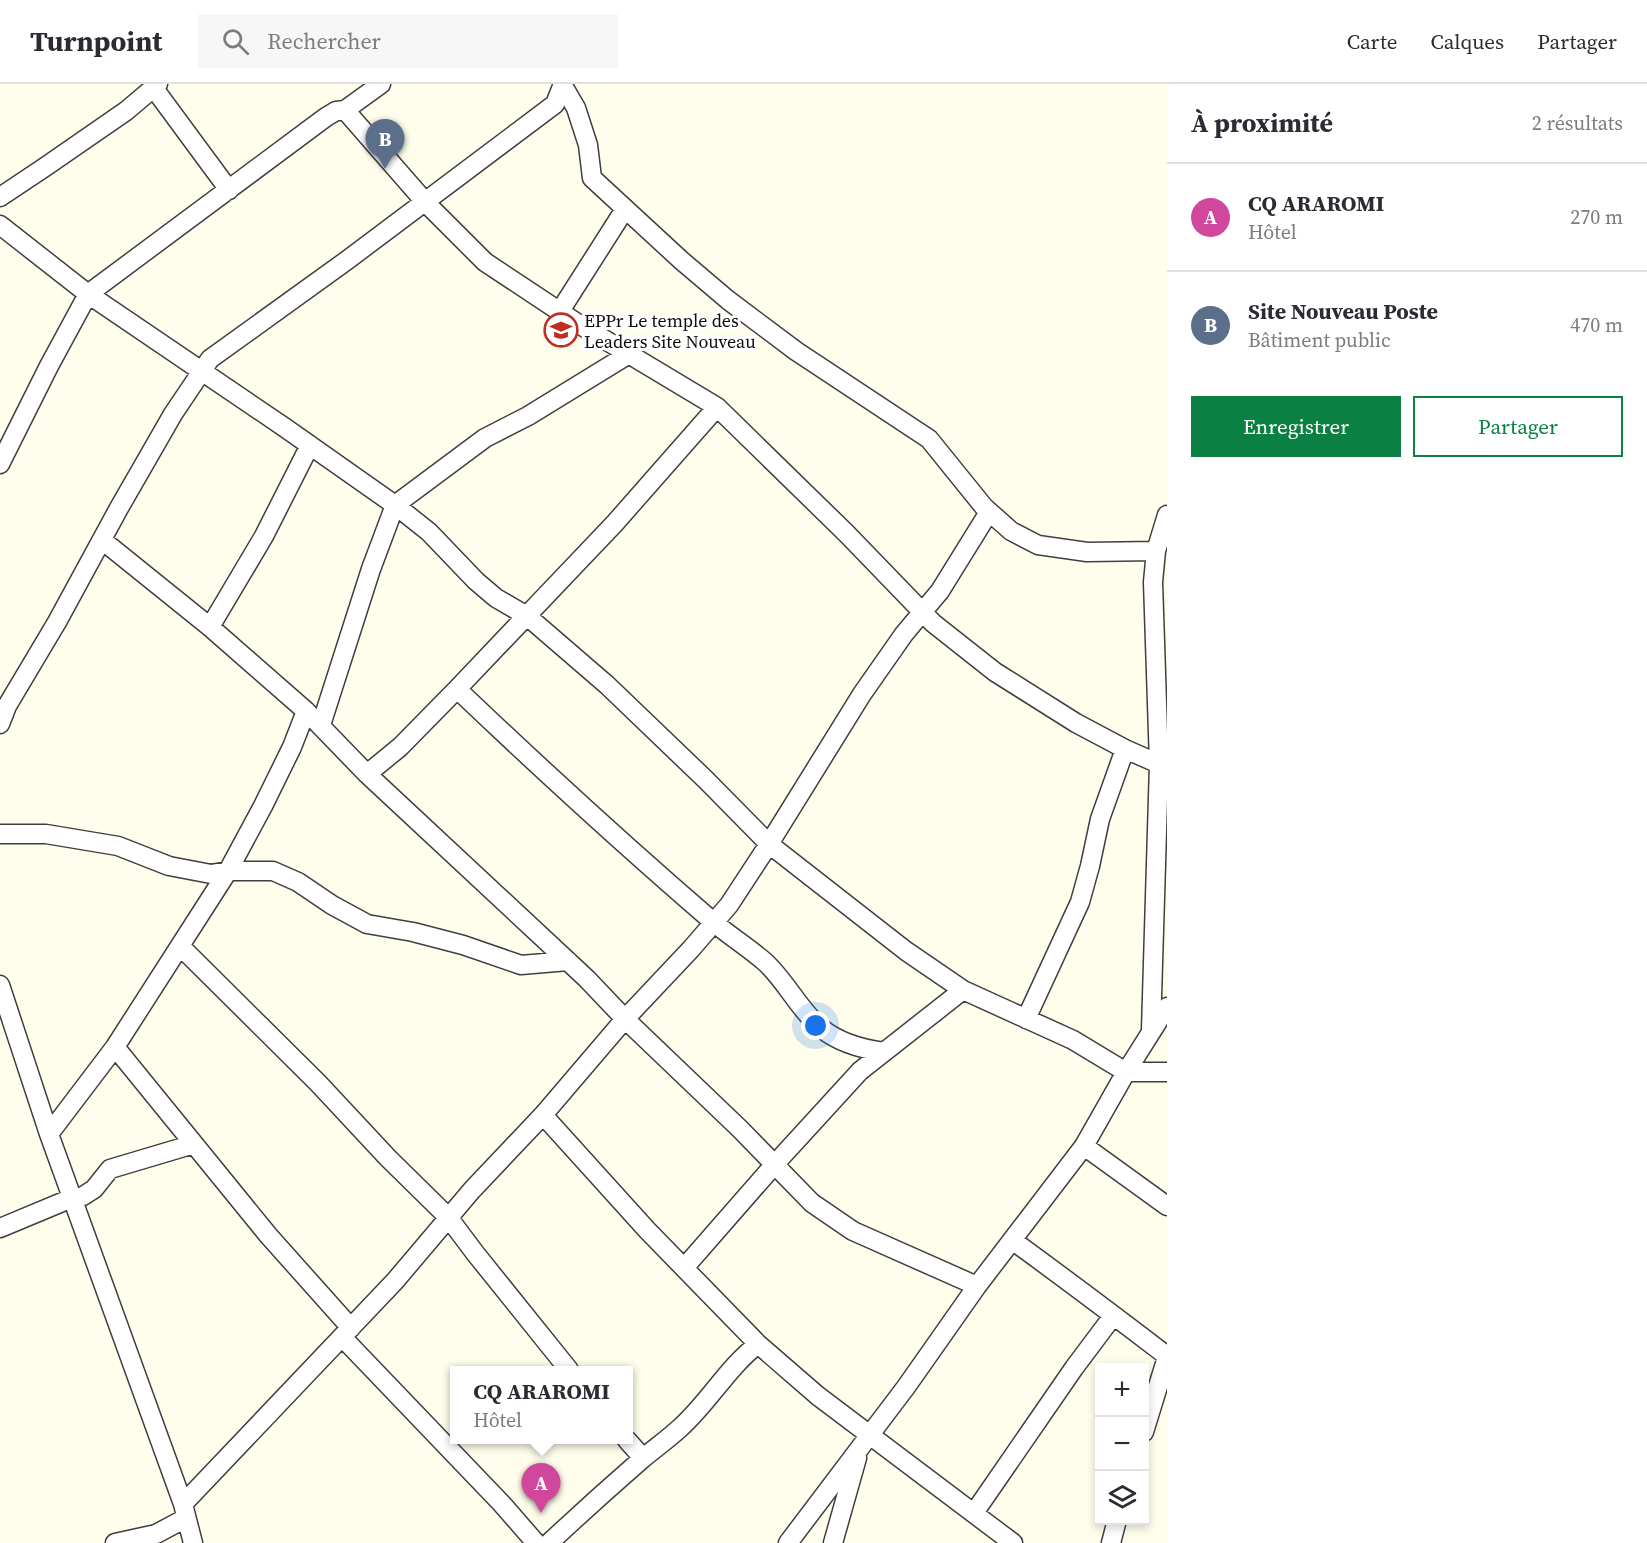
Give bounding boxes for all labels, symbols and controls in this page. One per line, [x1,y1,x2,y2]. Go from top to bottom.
search box [198,14,618,68]
text: Turnpoint [30,22,162,60]
icon: search [219,25,252,58]
text: Rechercher [267,26,381,56]
text: Carte [1347,27,1397,56]
text: Calques [1430,27,1504,56]
text: Partager [1537,27,1617,56]
text: À proximité [1191,105,1333,141]
text: 2 résultats [1532,109,1623,137]
pin: B [366,120,404,169]
text: CQ ARAROMI [1248,188,1384,218]
text: A [1204,203,1217,231]
text: 270 m [1570,203,1623,231]
text: Hôtel [1248,218,1297,246]
text: Site Nouveau Poste [1248,296,1438,326]
place label: EPPr Le temple des Leaders Site Nouveau [584,308,756,354]
text: B [1204,311,1217,339]
text: 470 m [1570,311,1623,339]
school or university icon: EPPr Le temple des Leaders Site Nouveau [543,312,579,348]
text: Bâtiment public [1248,326,1391,354]
button: Enregistrer [1191,396,1401,457]
button: Partager [1413,396,1623,457]
your location [801,1011,830,1040]
map controls [1095,1363,1149,1525]
button: + [1095,1363,1149,1417]
popup [450,1366,633,1444]
text: CQ ARAROMI [473,1376,610,1406]
text: Hôtel [473,1406,522,1434]
button: − [1095,1417,1149,1471]
pin: A [522,1464,560,1513]
button: layers [1095,1471,1149,1525]

